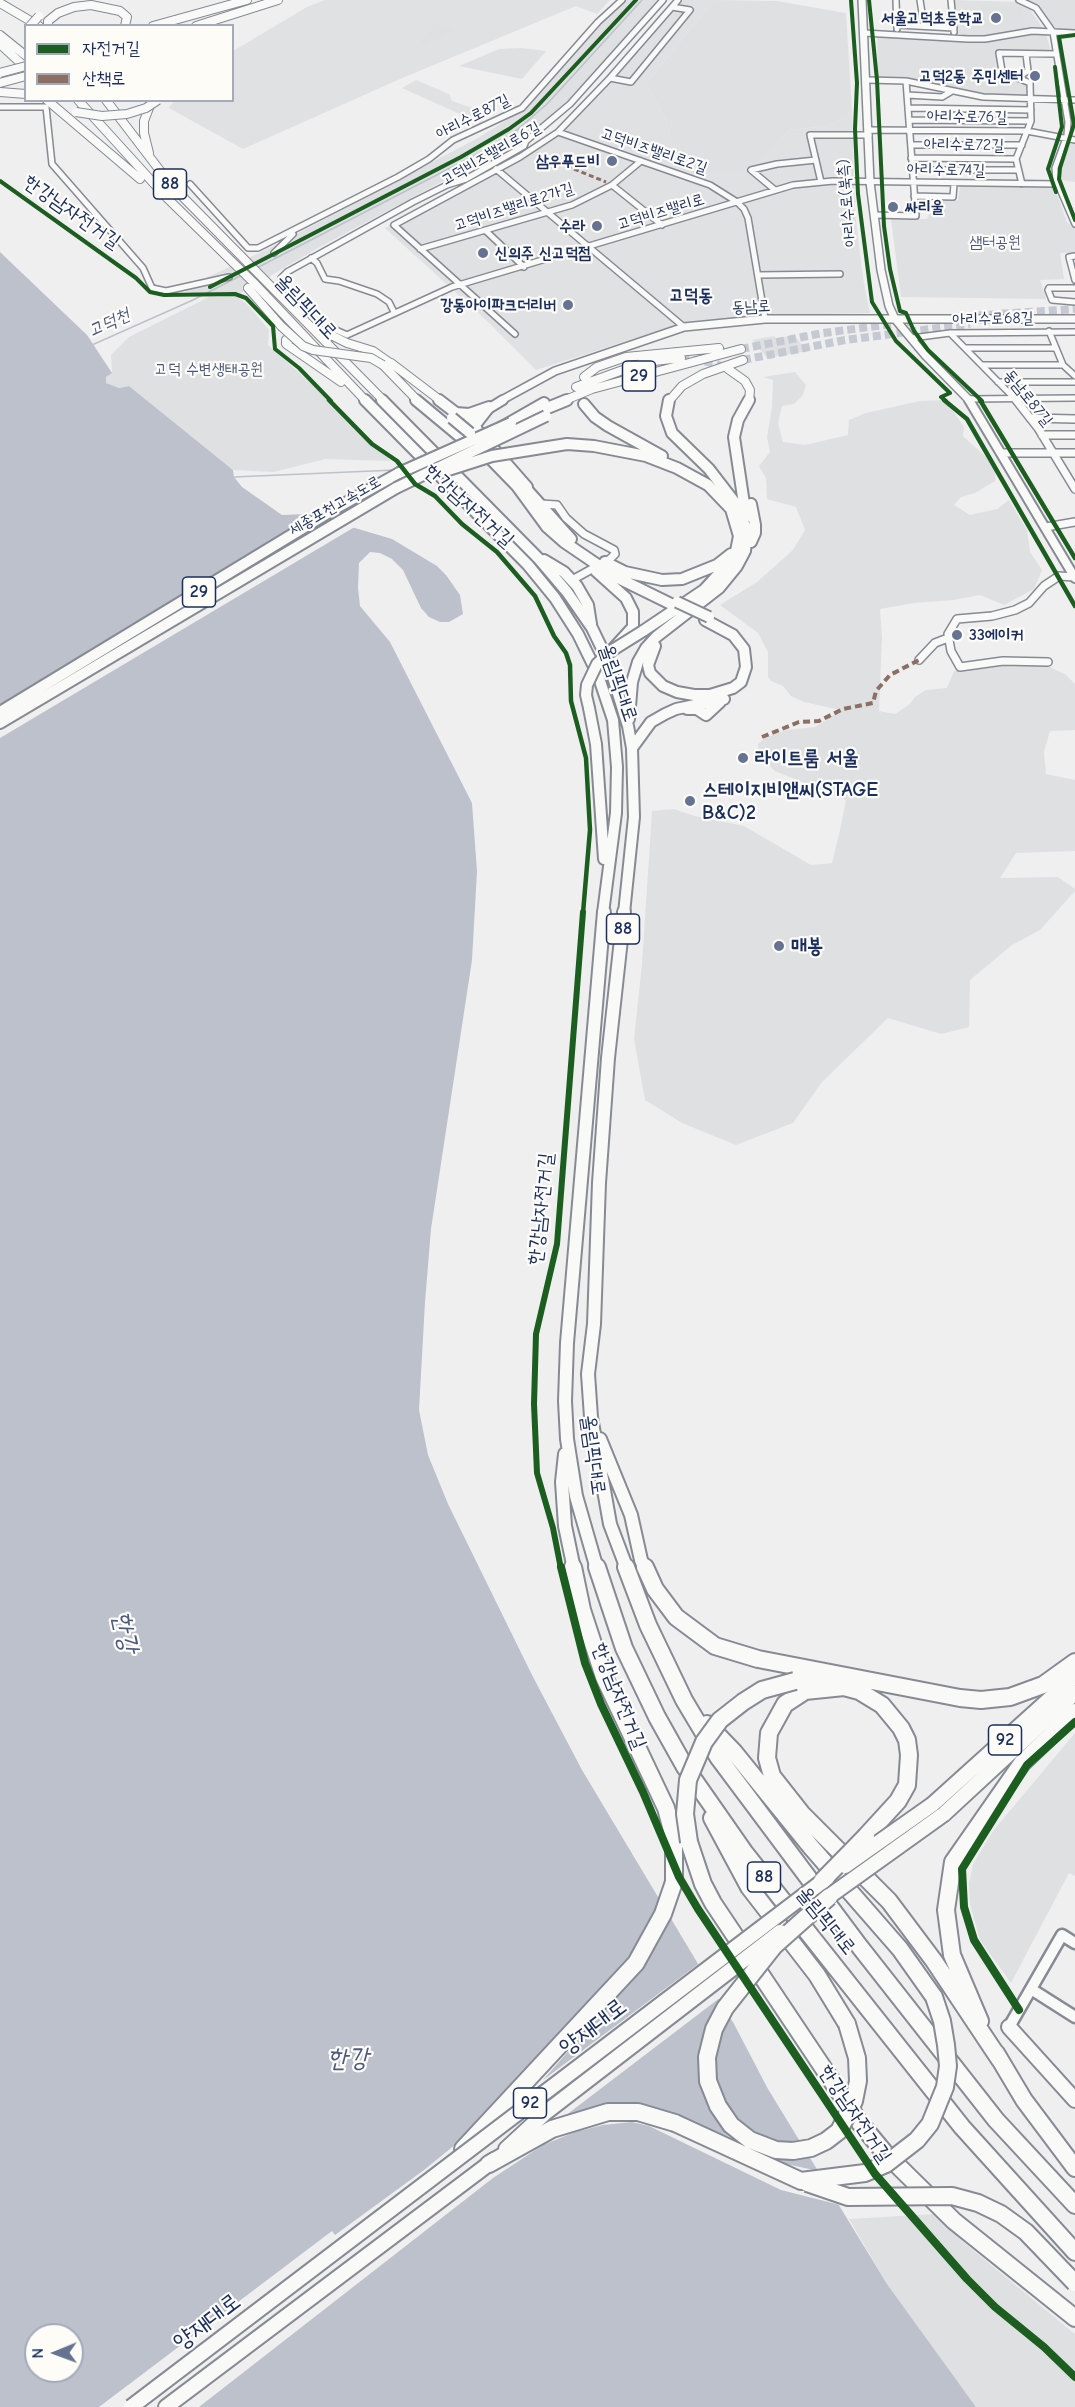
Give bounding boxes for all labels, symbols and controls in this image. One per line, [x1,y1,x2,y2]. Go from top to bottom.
place label: 서울고덕초등학교 [881,8,984,28]
marker: 서울고덕초등학교 [989,11,1003,25]
legend [24,24,234,102]
text: 자전거길 [82,38,140,59]
place label: 고덕2동 주민센터 [919,66,1023,86]
text: 산책로 [82,68,125,89]
marker: 고덕2동 주민센터 [1028,69,1042,83]
street label: 아리수로87길 [433,90,513,144]
street label: 아리수로76길 [927,107,1007,127]
street label: 고덕비즈밸리로6길 [438,118,544,190]
street label: 고덕비즈밸리로2길 [598,124,710,178]
street label: 아리수로72길 [924,135,1004,155]
place label: 삼우푸드비 [536,151,600,171]
marker: 삼우푸드비 [605,154,619,168]
street label: 아리수로(북측) [834,158,860,248]
street label: 아리수로74길 [907,160,985,180]
road number: 88 [154,169,186,199]
street label: 한강남자전거길 [19,170,125,254]
street label: 고덕비즈밸리로2가길 [452,179,576,235]
street label: 고덕비즈밸리로 [615,190,707,234]
place label: 싸리울 [905,197,944,217]
marker: 싸리울 [886,200,900,214]
place label: 수라 [559,216,585,236]
marker: 수라 [590,219,604,233]
park label: 샘터공원 [969,232,1021,252]
place label: 신의주 신고덕점 [495,243,591,263]
marker: 신의주 신고덕점 [476,246,490,260]
street label: 올림픽대로 [270,269,342,345]
district label: 고덕동 [669,285,713,307]
place label: 강동아이파크더리버 [440,295,556,315]
street label: 동남로 [731,296,771,318]
marker: 강동아이파크더리버 [561,298,575,312]
water label: 고덕천 [85,304,133,342]
street label: 아리수로68길 [952,309,1034,329]
park label: 고덕 수변생태공원 [155,359,263,379]
road number: 29 [622,361,656,391]
street label: 동남로87길 [999,366,1057,430]
street label: 한강남자전거길 [419,459,519,553]
street label: 세종포천고속도로 [286,472,384,540]
road number: 29 [182,577,216,607]
place label: 33에이커 [969,625,1023,645]
marker: 33에이커 [950,628,964,642]
street label: 올림픽대로 [594,641,642,725]
place label: 라이트룸 서울 [755,746,859,770]
marker: 라이트룸 서울 [736,751,750,765]
place label: 스테이지비앤씨(STAGE B&C)2 [702,778,878,825]
marker: 스테이지비앤씨(STAGE B&C)2 [683,794,697,808]
road number: 88 [606,914,640,944]
place label: 매봉 [791,934,823,958]
marker: 매봉 [772,939,786,953]
street label: 한강남자전거길 [523,1152,559,1266]
street label: 올림픽대로 [576,1413,610,1497]
water label: 한강 [105,1608,145,1656]
street label: 한강남자전거길 [587,1639,651,1753]
road number: 92 [988,1725,1022,1755]
road number: 88 [748,1862,780,1892]
street label: 올림픽대로 [791,1882,861,1960]
street label: 양재대로 [553,1992,633,2062]
water label: 한강 [327,2043,369,2075]
street label: 한강남자전거길 [814,2061,896,2167]
road number: 92 [514,2088,546,2118]
street label: 양재대로 [167,2287,247,2357]
north arrow [24,2323,84,2383]
text: N [29,2348,47,2359]

